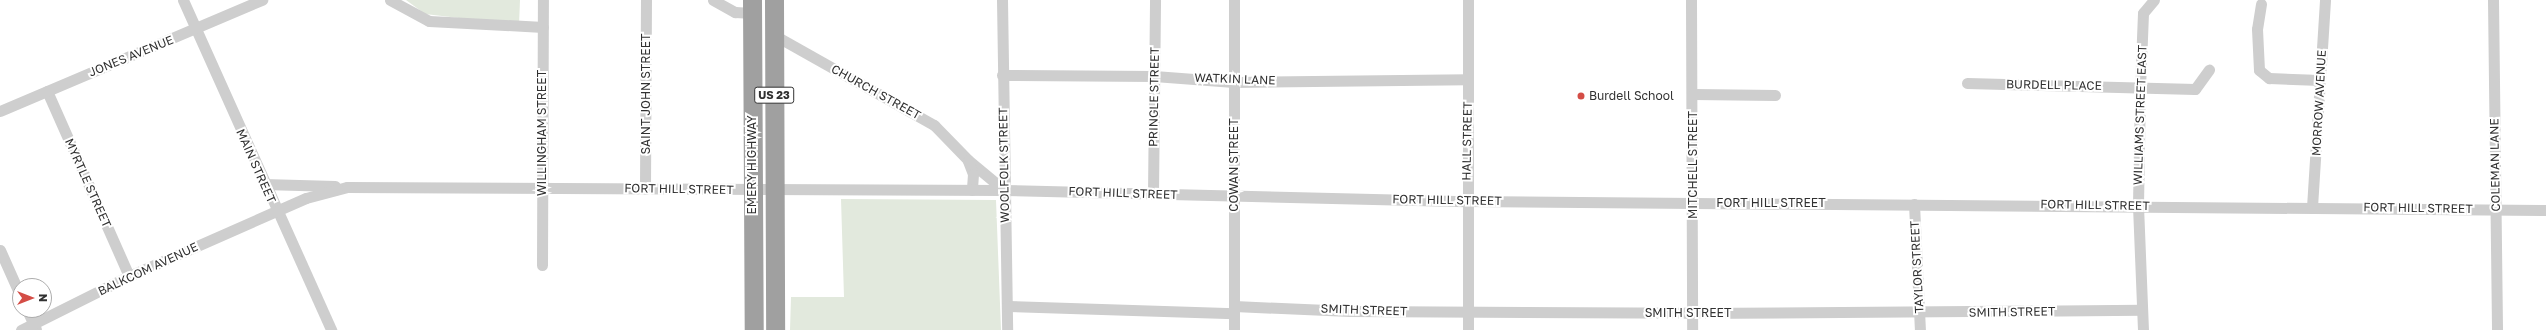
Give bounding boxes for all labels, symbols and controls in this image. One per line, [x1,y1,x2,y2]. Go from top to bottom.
street label: JONES AVENUE [86,32,176,80]
street label: SAINT JOHN STREET [639,33,653,155]
street label: WILLIAMS STREET EAST [2130,45,2150,185]
street label: PRINGLE STREET [1146,47,1162,147]
street label: MORROW AVENUE [2309,50,2329,156]
street label: CHURCH STREET [829,62,923,122]
street label: WILLINGHAM STREET [535,70,549,196]
street label: WATKIN LANE [1194,70,1276,88]
street label: BURDELL PLACE [2006,77,2102,93]
road number: US 23 [754,86,794,104]
place label: Burdell School [1589,89,1674,103]
marker: Burdell School [1576,91,1586,101]
street label: HALL STREET [1459,101,1475,181]
street label: WOOLFOLK STREET [996,107,1012,223]
street label: MITCHELL STREET [1686,111,1700,219]
street label: EMERY HIGHWAY [745,115,759,215]
street label: COWAN STREET [1227,118,1241,212]
street label: COLEMAN LANE [2487,118,2503,212]
street label: MAIN STREET [233,127,279,205]
street label: MYRTLE STREET [62,136,114,230]
street label: FORT HILL STREET [624,181,734,197]
street label: FORT HILL STREET [1068,184,1178,202]
street label: FORT HILL STREET [1392,192,1502,208]
street label: FORT HILL STREET [1716,196,1826,210]
street label: FORT HILL STREET [2040,197,2150,213]
street label: FORT HILL STREET [2363,200,2473,216]
street label: TAYLOR STREET [1907,220,1927,314]
street label: BALKCOM AVENUE [96,240,200,298]
north arrow [12,278,52,318]
text: N [37,294,50,302]
street label: SMITH STREET [1320,301,1408,319]
street label: SMITH STREET [1969,304,2055,320]
street label: SMITH STREET [1645,306,1731,320]

